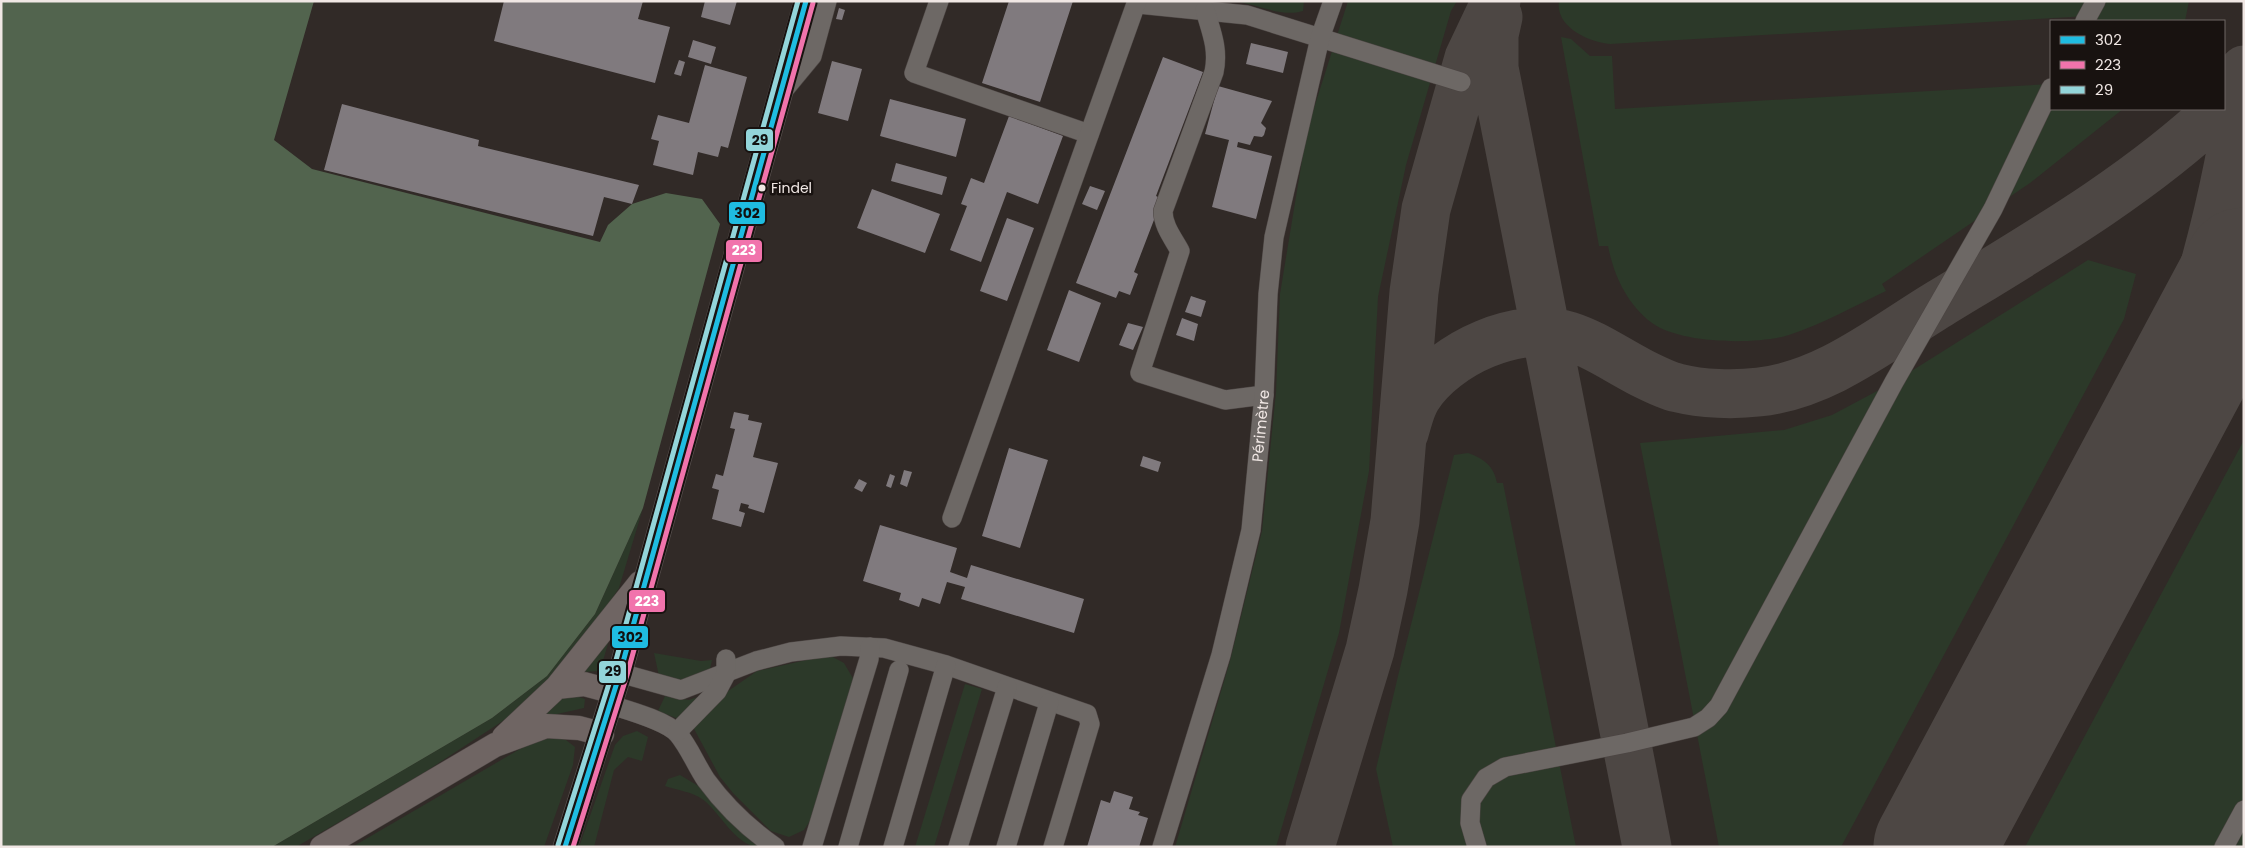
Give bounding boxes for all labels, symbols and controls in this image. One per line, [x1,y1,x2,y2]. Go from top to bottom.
legend [2050,20,2225,110]
text: 302 [2095,29,2122,50]
text: 223 [2095,54,2121,75]
text: 29 [2095,79,2113,100]
line badge: 29 [745,128,774,152]
text: 29 [752,130,768,150]
place label: Findel [771,178,812,198]
marker: Findel [757,183,767,193]
line badge: 302 [728,201,766,225]
text: 302 [734,203,760,223]
line badge: 223 [725,239,763,263]
text: 223 [732,240,756,260]
street label: Périmètre [1247,389,1274,463]
line badge: 223 [628,589,666,613]
text: 223 [635,591,659,611]
line badge: 302 [611,625,649,649]
text: 302 [617,627,643,647]
line badge: 29 [598,660,627,684]
text: 29 [605,661,621,681]

